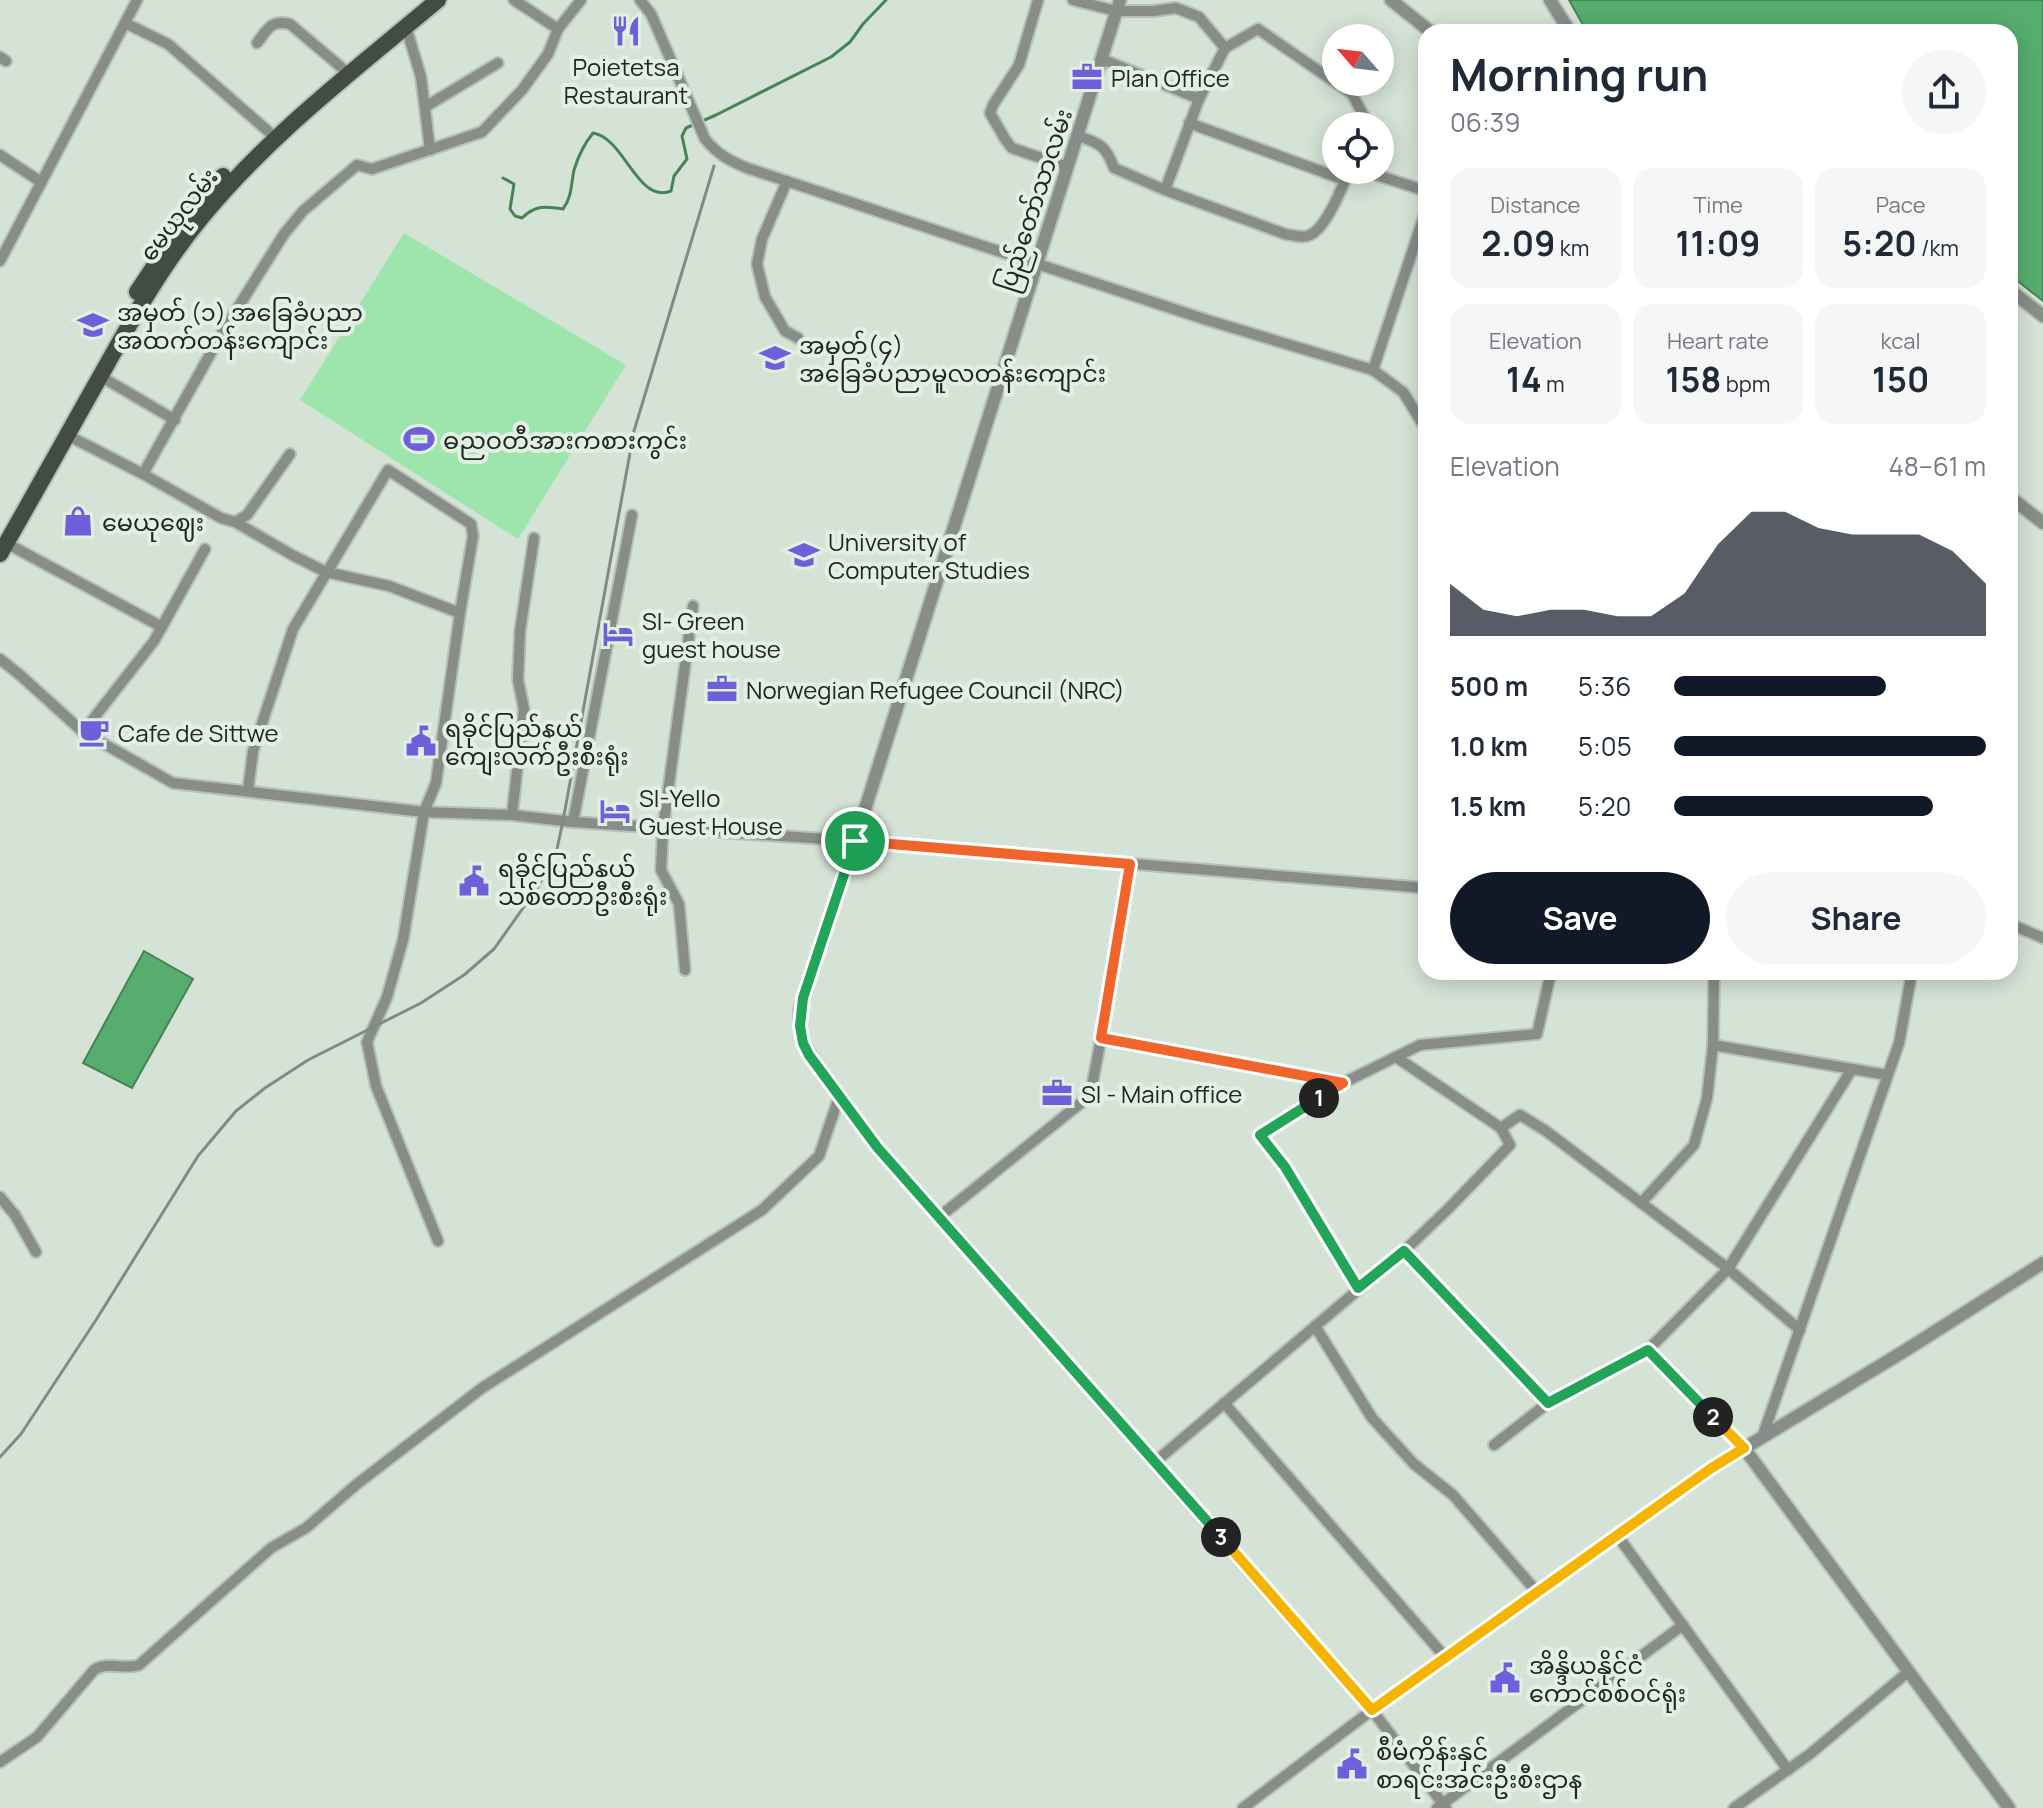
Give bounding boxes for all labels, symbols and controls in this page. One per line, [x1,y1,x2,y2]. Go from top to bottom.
restaurant icon: Poietetsa Restaurant [609,14,643,48]
north arrow [1322,24,1394,96]
map controls [1322,24,1394,184]
text: Morning run [1450,44,1708,104]
place label: Poietetsa Restaurant [564,50,688,111]
button: share [1902,50,1986,134]
office icon: Plan Office [1070,60,1104,94]
place label: Plan Office [1111,61,1230,94]
street label: ပြည်တော်သာလမ်း [989,104,1083,297]
text: 06:39 [1450,104,1520,140]
button: locate [1322,112,1394,184]
street label: မေယုလမ်း [131,161,228,270]
text: Distance [1490,190,1580,220]
text: Time [1693,190,1743,220]
text: Pace [1876,190,1926,220]
text: 2.09 [1481,220,1555,266]
text: 11:09 [1676,220,1760,266]
text: 5:20 [1842,220,1917,266]
text: km [1555,233,1589,263]
text: /km [1917,233,1959,263]
place label: အမှတ် (၁) အခြေခံပညာ အထက်တန်းကျောင်း [117,295,363,360]
school or university icon: အမှတ် (၁) အခြေခံပညာ အထက်တန်းကျောင်း [76,308,110,342]
text: Elevation [1489,326,1582,356]
text: Heart rate [1667,326,1769,356]
text: kcal [1881,326,1921,356]
place label: အမှတ်(၄) အခြေခံပညာမူလတန်းကျောင်း [799,328,1106,393]
school or university icon: အမှတ်(၄) အခြေခံပညာမူလတန်းကျောင်း [758,341,792,375]
text: 14 [1506,356,1542,402]
text: 158 [1666,356,1721,402]
text: 150 [1872,356,1929,402]
text: m [1542,369,1565,399]
text: bpm [1721,369,1770,399]
sports icon: ဓညဝတီအားကစားကွင်း [402,422,436,456]
place label: ဓညဝတီအားကစားကွင်း [443,423,687,460]
text: Elevation [1450,448,1560,484]
text: 48–61 m [1888,448,1986,484]
shop icon: မေယုဈေး [61,504,95,538]
place label: မေယုဈေး [102,505,204,542]
place label: University of Computer Studies [828,525,1030,586]
school or university icon: University of Computer Studies [787,538,821,572]
place label: SI- Green guest house [642,604,781,665]
hotel icon: SI- Green guest house [601,617,635,651]
text: 500 m [1450,668,1528,704]
text: 5:36 [1578,668,1631,704]
office icon: Norwegian Refugee Council (NRC) [705,672,739,706]
place label: Norwegian Refugee Council (NRC) [746,673,1125,706]
place label: ရခိုင်ပြည်နယ် ကျေးလက်ဦးစီးရုံး [445,711,629,776]
cafe icon: Cafe de Sittwe [77,715,111,749]
place label: Cafe de Sittwe [118,716,279,749]
public building icon: ရခိုင်ပြည်နယ် ကျေးလက်ဦးစီးရုံး [404,724,438,758]
text: 1.0 km [1450,728,1528,764]
text: 5:05 [1578,728,1632,764]
place label: SI-Yello Guest House [639,781,783,842]
text: 1.5 km [1450,788,1526,824]
text: 5:20 [1578,788,1631,824]
hotel icon: SI-Yello Guest House [598,794,632,828]
pin [821,807,889,875]
icon: arrive [833,819,877,863]
place label: ရခိုင်ပြည်နယ် သစ်တောဦးစီးရုံး [498,851,667,916]
public building icon: ရခိုင်ပြည်နယ် သစ်တောဦးစီးရုံး [457,864,491,898]
button: Save [1450,872,1710,964]
button: Share [1726,872,1986,964]
office icon: SI - Main office [1040,1076,1074,1110]
place label: SI - Main office [1081,1077,1242,1110]
pin: 1 [1299,1078,1339,1118]
text: 1 [1314,1083,1324,1113]
pin: 2 [1693,1397,1733,1437]
text: 2 [1706,1402,1720,1432]
pin: 3 [1201,1517,1241,1557]
text: 3 [1215,1522,1227,1552]
place label: အိန္ဒိယနိုင်ငံ ကောင်စစ်ဝင်ရုံး [1529,1648,1686,1713]
public building icon: အိန္ဒိယနိုင်ငံ ကောင်စစ်ဝင်ရုံး [1488,1661,1522,1695]
place label: စီမံကိန်းနှင့် စာရင်းအင်းဦးစီးဌာန [1376,1734,1582,1799]
public building icon: စီမံကိန်းနှင့် စာရင်းအင်းဦးစီးဌာန [1335,1747,1369,1781]

